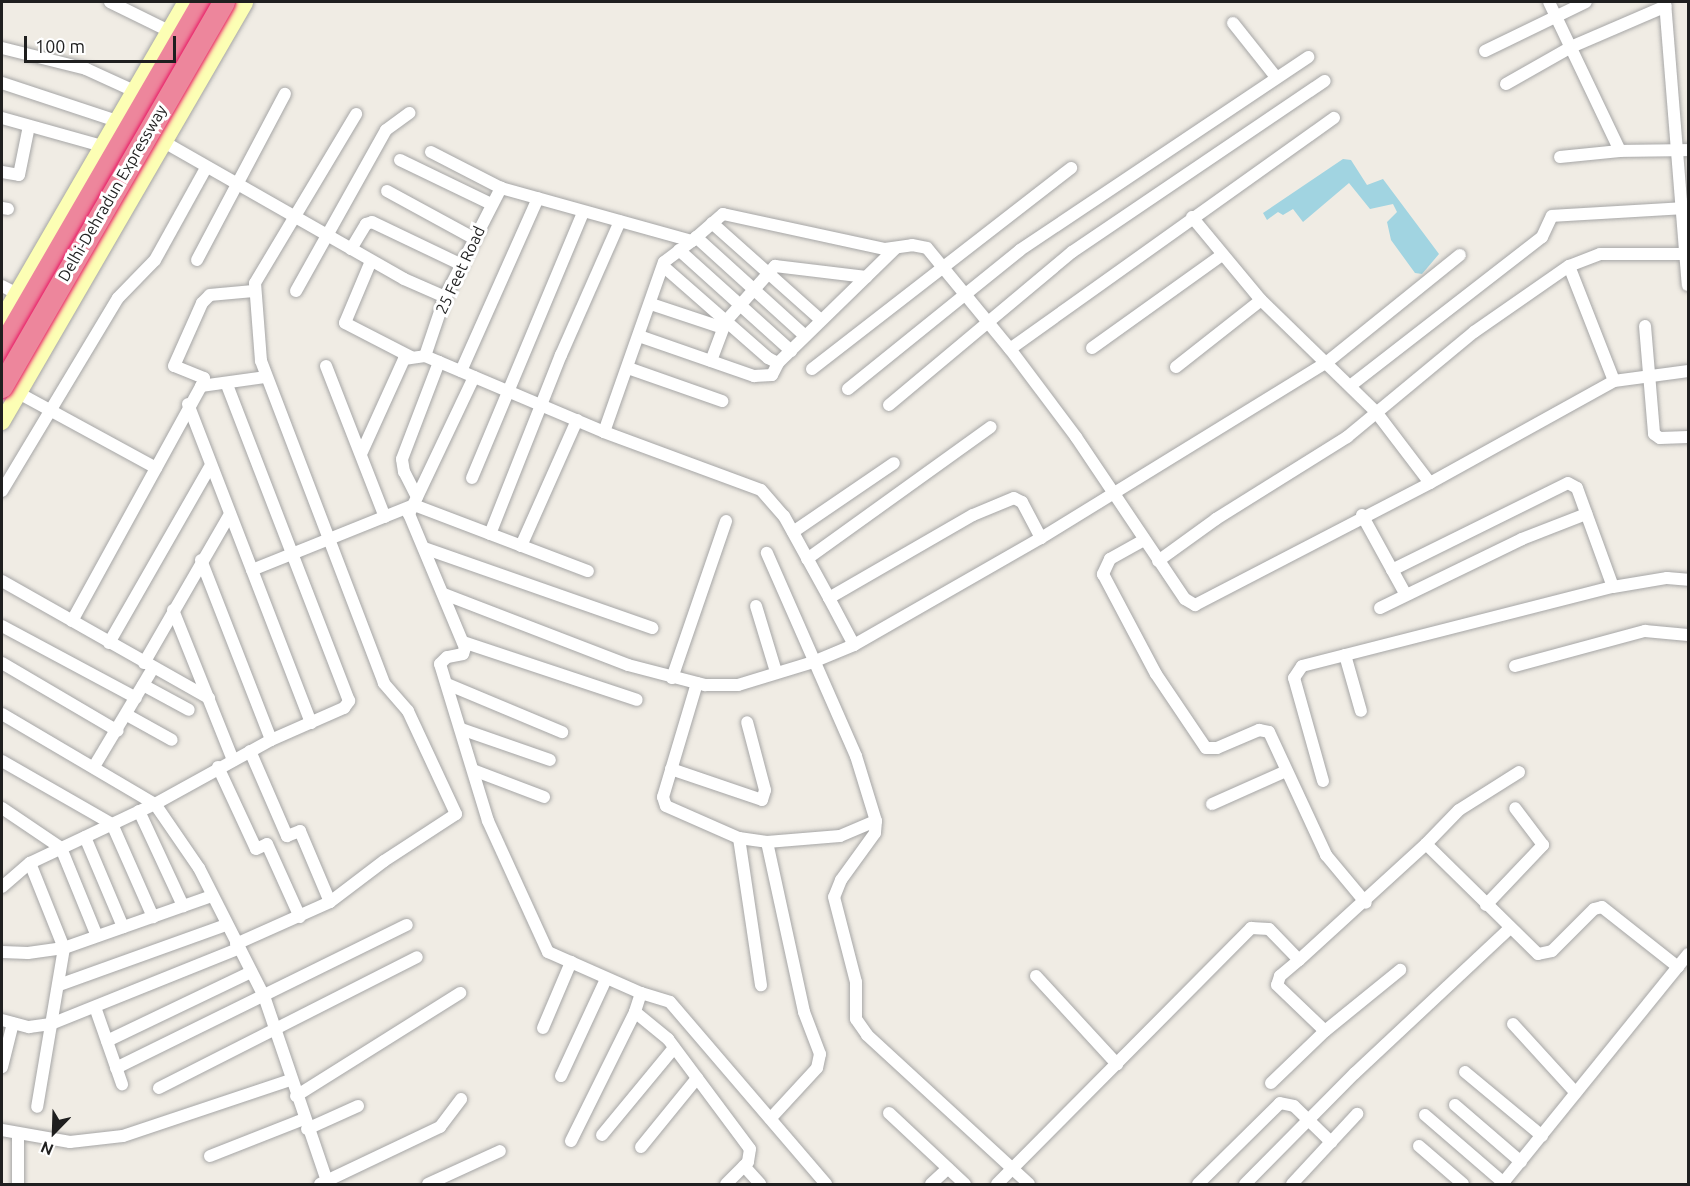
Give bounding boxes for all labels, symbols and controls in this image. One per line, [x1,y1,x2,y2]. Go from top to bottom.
scale bar [27,24,178,62]
text: 100 m [35,36,85,56]
street label: Delhi-Dehradun Expressway [54,101,170,285]
street label: 25 Feet Road [431,223,489,317]
north arrow [24,1102,84,1162]
text: N [38,1138,56,1159]

